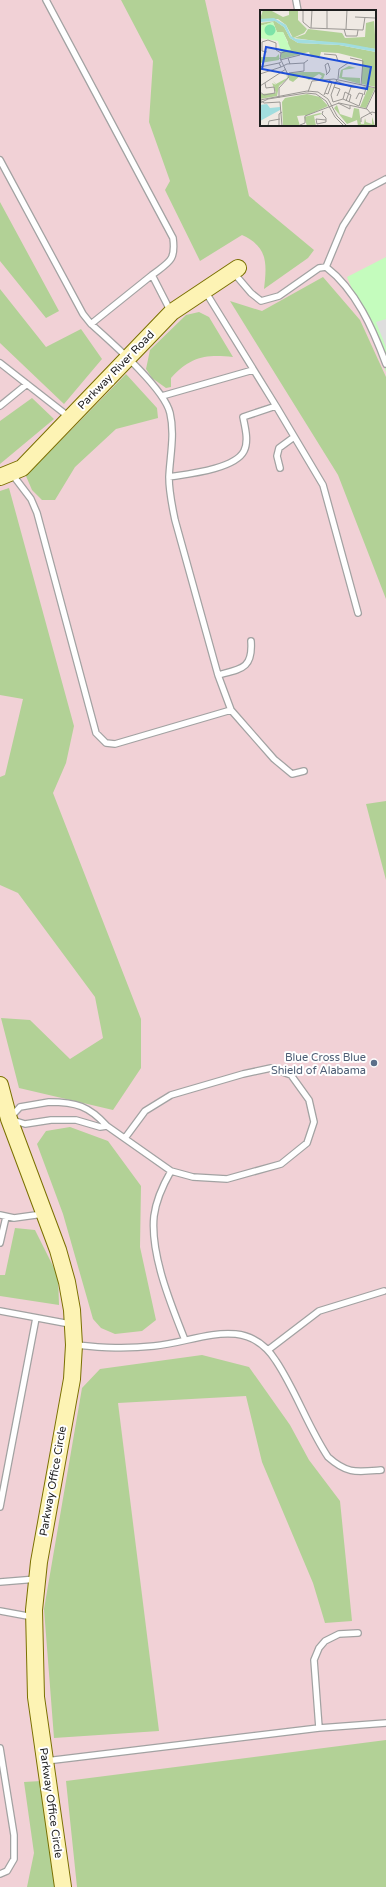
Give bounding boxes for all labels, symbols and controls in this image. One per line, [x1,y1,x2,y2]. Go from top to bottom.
inset map [260,10,376,126]
street label: Parkway River Road [75,328,157,412]
place label: Blue Cross Blue Shield of Alabama [271,1051,366,1077]
marker: Blue Cross Blue Shield of Alabama [369,1058,379,1068]
street label: Parkway Office Circle [37,1425,69,1537]
street label: Parkway Office Circle [37,1747,65,1859]

